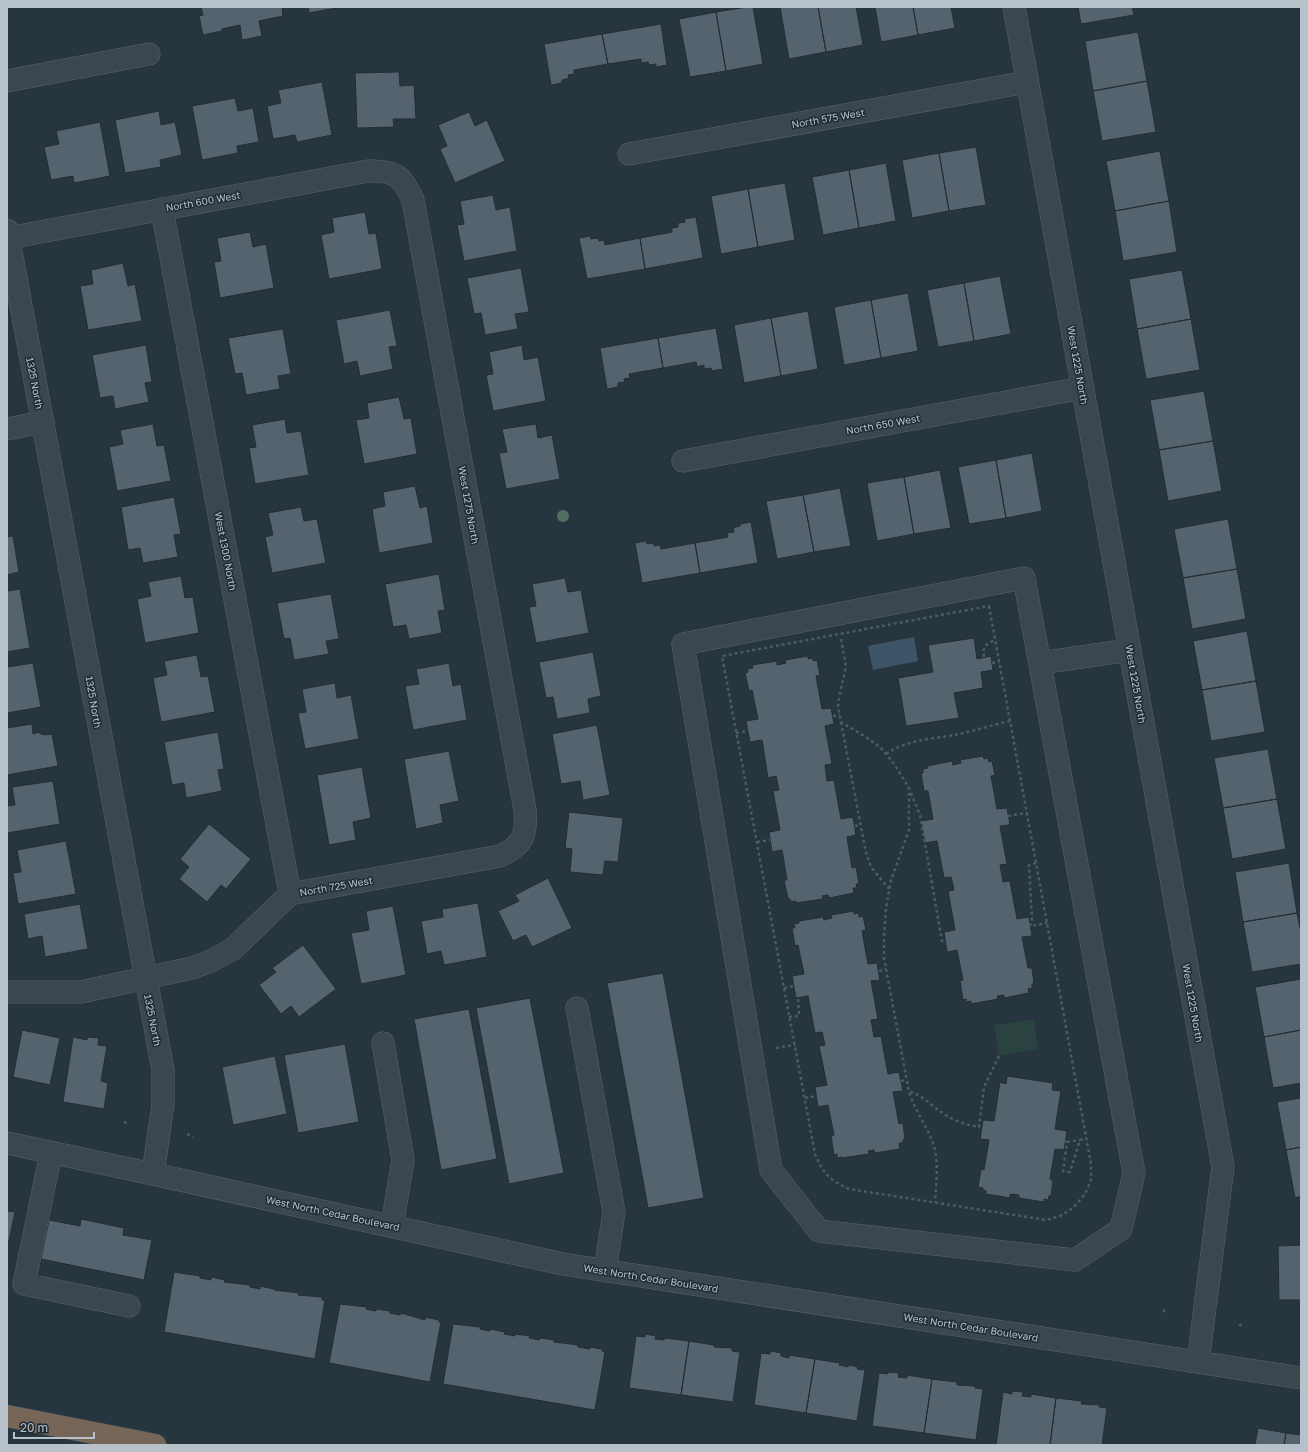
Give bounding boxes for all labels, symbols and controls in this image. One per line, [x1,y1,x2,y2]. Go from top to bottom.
street label: North 575 West [790,106,866,130]
street label: North 600 West [165,189,241,213]
street label: West 1225 North [1065,325,1091,405]
street label: 1325 North [24,356,46,410]
street label: North 650 West [845,412,921,436]
street label: West 1275 North [456,465,482,545]
street label: West 1300 North [212,510,240,592]
street label: West 1225 North [1123,644,1149,724]
street label: 1325 North [84,675,104,729]
street label: North 725 West [298,874,374,898]
street label: West 1225 North [1180,963,1206,1043]
street label: 1325 North [142,993,164,1047]
street label: West North Cedar Boulevard [265,1193,401,1233]
street label: West North Cedar Boulevard [583,1261,719,1295]
street label: West North Cedar Boulevard [903,1310,1039,1344]
scale bar [14,1414,94,1440]
text: 20 m [20,1420,48,1435]

